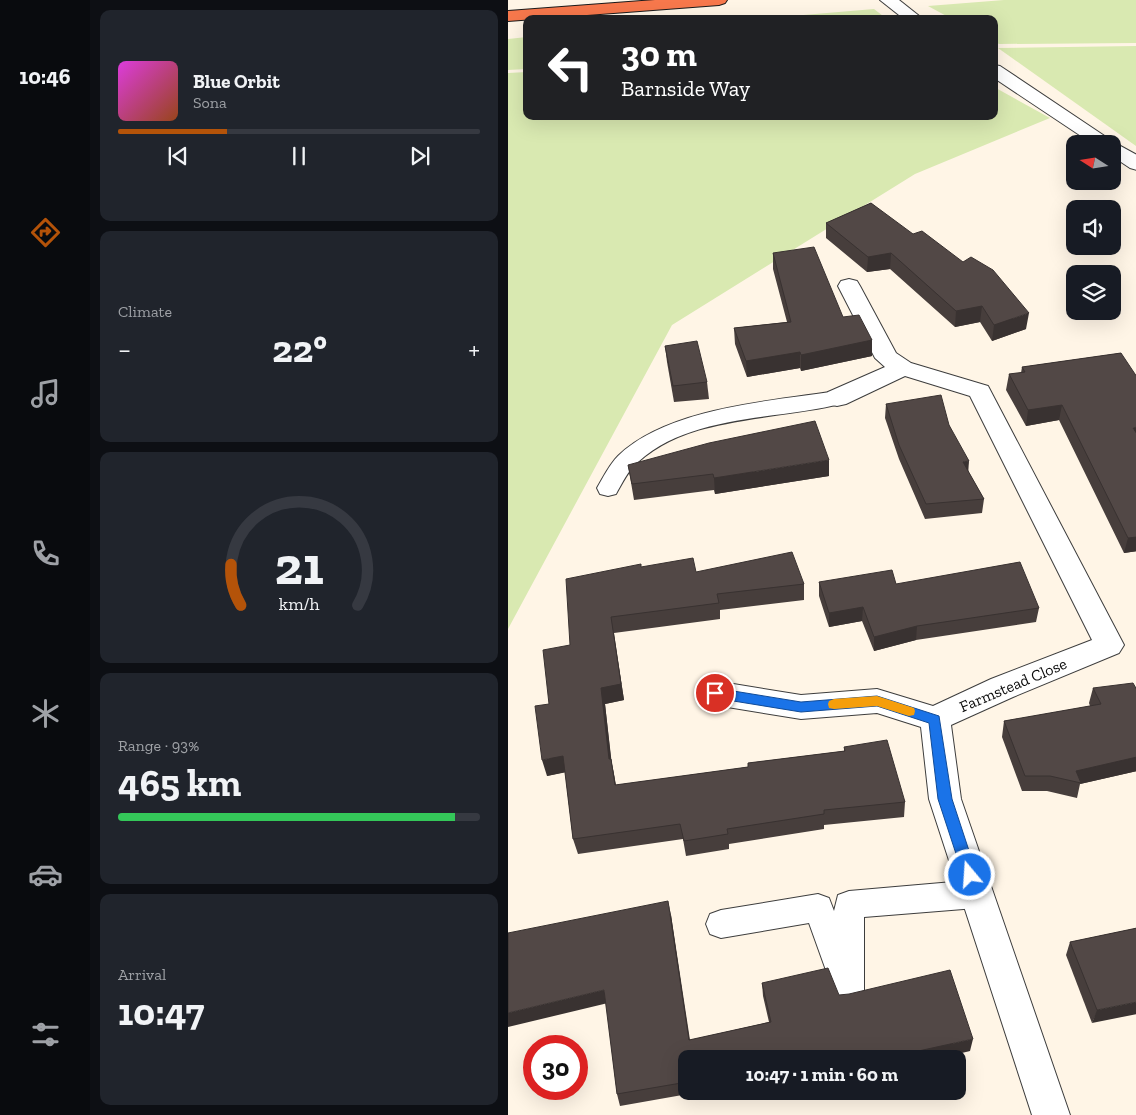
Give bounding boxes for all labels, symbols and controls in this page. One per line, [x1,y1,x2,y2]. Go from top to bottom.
text: 30 m [621,33,697,75]
icon: left [538,35,603,100]
text: 10:46 [19,63,71,90]
text: Blue Orbit [193,70,280,93]
text: Barnside Way [621,75,750,102]
text: Sona [193,93,227,112]
north arrow [1066,135,1120,190]
map controls [1066,135,1121,320]
icon: previous [164,142,192,170]
icon: pause [285,142,313,170]
icon: next [406,142,434,170]
button: sound [1066,200,1121,255]
icon: directions [28,215,63,250]
button: layers [1066,265,1121,320]
text: Climate [118,302,172,321]
text: 22° [272,326,327,372]
text: − [118,333,131,366]
text: + [468,333,480,366]
icon: music [28,376,63,411]
text: 21 [275,535,323,597]
icon: phone [28,536,63,571]
text: km/h [279,593,319,615]
street label: Farmstead Close [956,654,1070,716]
pin [694,672,736,714]
icon: arrive [701,679,729,707]
icon: climate [28,696,63,731]
text: Range · 93% [118,736,199,755]
text: 465 km [118,760,241,806]
position arrow [943,848,995,900]
icon: car [28,857,63,892]
text: Arrival [118,965,166,984]
text: 10:47 [118,989,204,1035]
icon: filters [28,1017,63,1052]
speed limit sign: 30 [523,1035,588,1100]
text: 10:47 · 1 min · 60 m [746,1063,898,1086]

